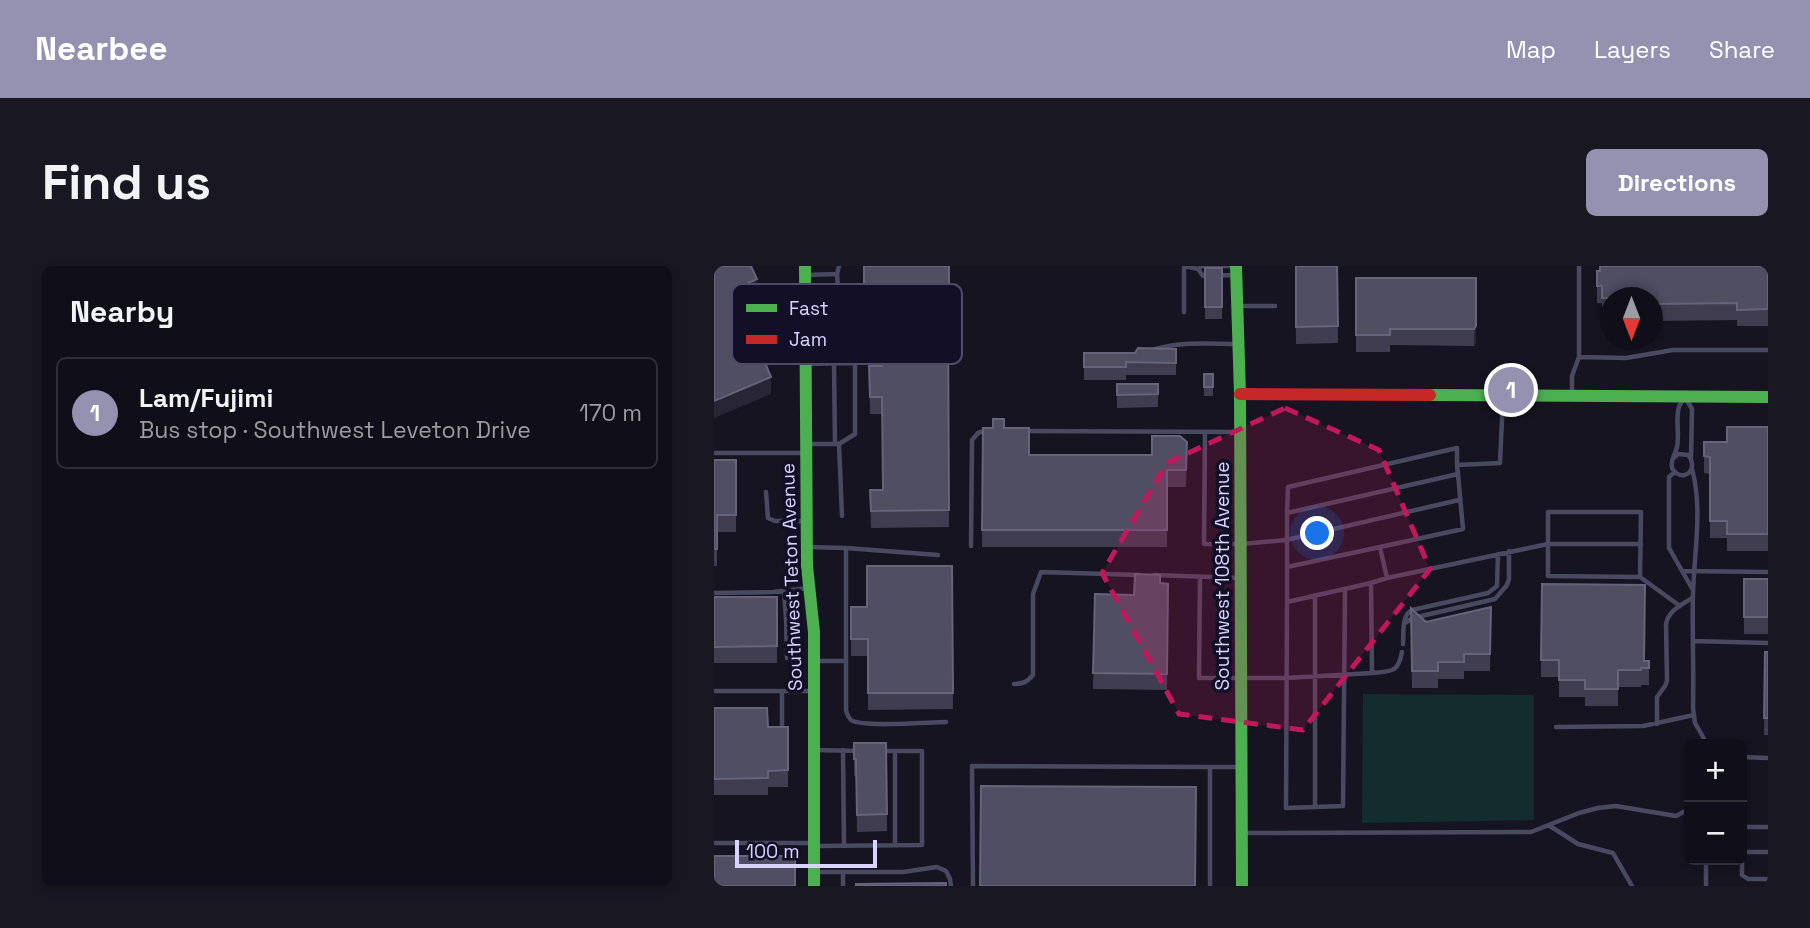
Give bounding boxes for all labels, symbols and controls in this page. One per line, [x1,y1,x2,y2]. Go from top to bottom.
text: Nearbee [35,28,167,70]
text: Map [1506,34,1556,65]
text: Layers [1594,34,1671,65]
text: Share [1709,34,1775,65]
button: Directions [1586,149,1768,216]
text: Find us [42,151,211,213]
legend [732,284,962,364]
north arrow [1600,287,1663,350]
text: Nearby [70,292,174,331]
text: Fast [789,296,829,321]
text: Jam [789,327,827,352]
pin: 1 [1488,364,1534,416]
text: Lam/Fujimi [139,381,273,415]
text: 1 [90,398,100,428]
text: 170 m [579,398,642,428]
text: Bus stop · Southwest Leveton Drive [139,415,531,445]
street label: Southwest 108th Avenue [1210,461,1235,691]
street label: Southwest Teton Avenue [775,463,808,691]
your location [1300,516,1334,550]
map controls [1684,739,1747,865]
button: + [1684,739,1747,802]
button: − [1684,802,1747,865]
scale bar [735,837,877,869]
text: 100 m [746,839,800,864]

